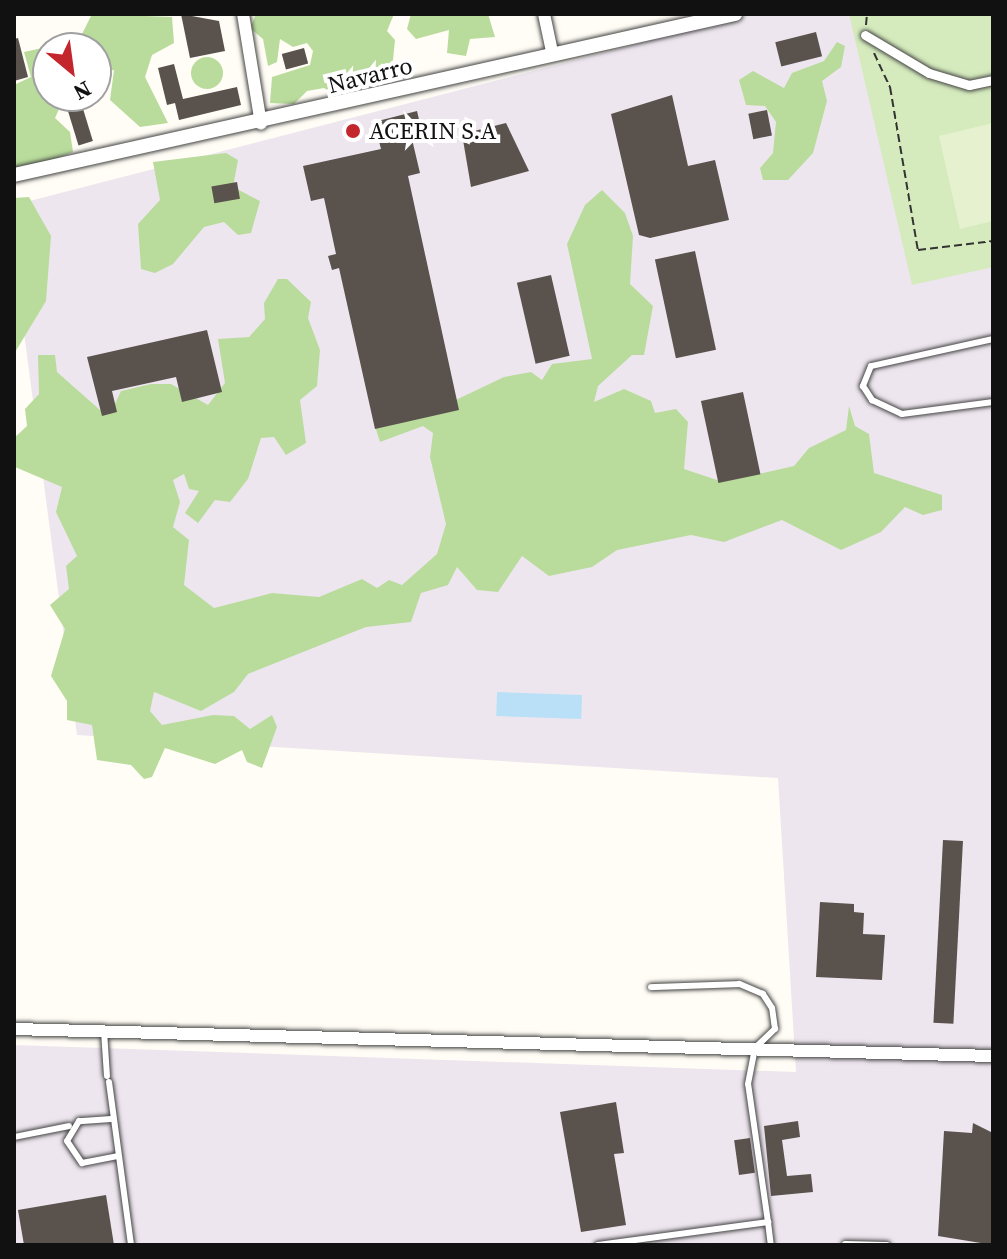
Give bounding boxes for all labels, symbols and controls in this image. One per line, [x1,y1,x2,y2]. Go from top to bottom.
north arrow [32,32,112,112]
street label: Navarro [325,51,415,99]
text: N [68,74,97,108]
place label: ACERIN S.A [369,117,496,145]
marker: ACERIN S.A [344,122,362,140]

